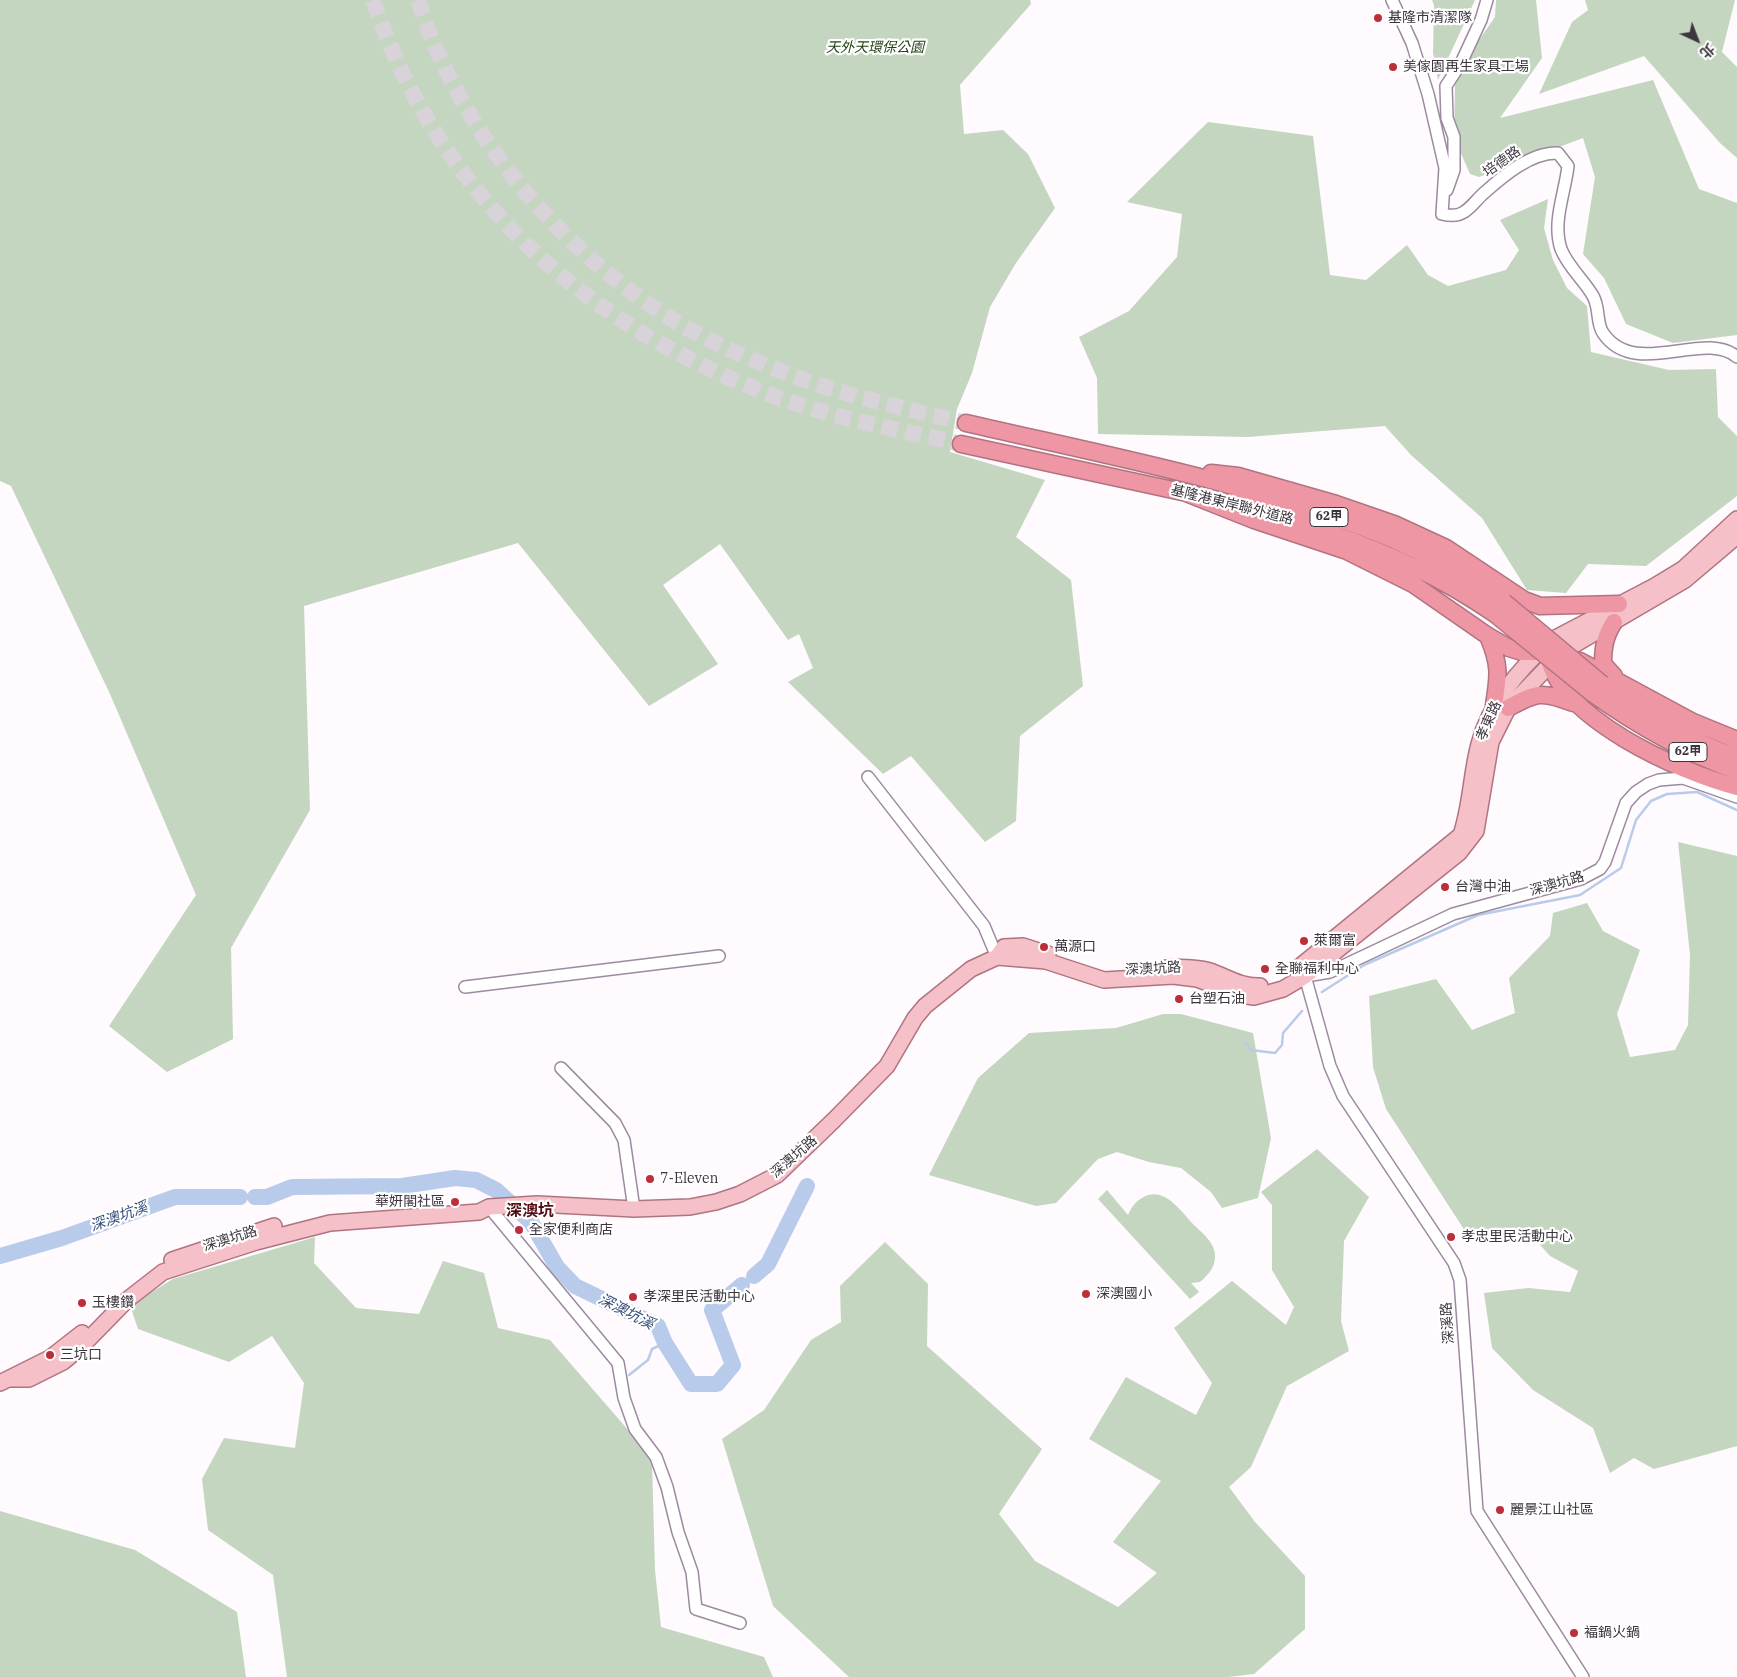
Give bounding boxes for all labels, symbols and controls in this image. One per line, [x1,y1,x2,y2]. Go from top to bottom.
place label: 基隆市清潔隊 [1388,10,1472,26]
marker: 基隆市清潔隊 [1372,12,1384,24]
north arrow [1672,15,1722,65]
park label: 天外天環保公園 [826,40,924,56]
text: 北 [1696,40,1718,62]
place label: 美傢園再生家具工場 [1403,59,1529,75]
marker: 美傢園再生家具工場 [1387,61,1399,73]
street label: 培德路 [1480,143,1524,181]
street label: 基隆港東岸聯外道路 [1169,482,1295,528]
road number: 62甲 [1310,508,1348,526]
street label: 孝東路 [1473,698,1505,744]
road number: 62甲 [1669,742,1707,762]
street label: 深澳坑路 [1528,868,1586,900]
place label: 台灣中油 [1455,879,1511,895]
marker: 台灣中油 [1439,881,1451,893]
place label: 萊爾富 [1314,933,1356,949]
marker: 萊爾富 [1298,935,1310,947]
place label: 萬源口 [1054,939,1096,955]
marker: 萬源口 [1038,941,1050,953]
street label: 深澳坑路 [1125,959,1181,979]
place label: 全聯福利中心 [1275,961,1359,977]
marker: 全聯福利中心 [1259,963,1271,975]
place label: 台塑石油 [1189,991,1245,1007]
marker: 台塑石油 [1173,993,1185,1005]
street label: 深澳坑路 [767,1132,821,1182]
place label: 7-Eleven [660,1171,718,1187]
marker: 7-Eleven [644,1173,656,1185]
place label: 華妍閣社區 [375,1194,445,1210]
marker: 華妍閣社區 [449,1196,461,1208]
water label: 深澳坑溪 [88,1198,150,1236]
district label: 深澳坑 [506,1201,554,1221]
place label: 全家便利商店 [529,1222,613,1238]
street label: 深澳坑路 [201,1223,259,1255]
marker: 全家便利商店 [513,1224,525,1236]
place label: 孝忠里民活動中心 [1461,1229,1573,1245]
marker: 孝忠里民活動中心 [1445,1231,1457,1243]
place label: 深澳國小 [1096,1286,1152,1302]
marker: 深澳國小 [1080,1288,1092,1300]
place label: 孝深里民活動中心 [643,1289,755,1305]
water label: 深澳坑溪 [595,1290,657,1334]
marker: 孝深里民活動中心 [627,1291,639,1303]
place label: 玉樓鑽 [92,1295,134,1311]
marker: 玉樓鑽 [76,1297,88,1309]
street label: 深溪路 [1438,1301,1458,1345]
place label: 三坑口 [60,1347,102,1363]
marker: 三坑口 [44,1349,56,1361]
place label: 麗景江山社區 [1510,1502,1594,1518]
marker: 麗景江山社區 [1494,1504,1506,1516]
place label: 褔鍋火鍋 [1584,1625,1640,1641]
marker: 褔鍋火鍋 [1568,1627,1580,1639]

